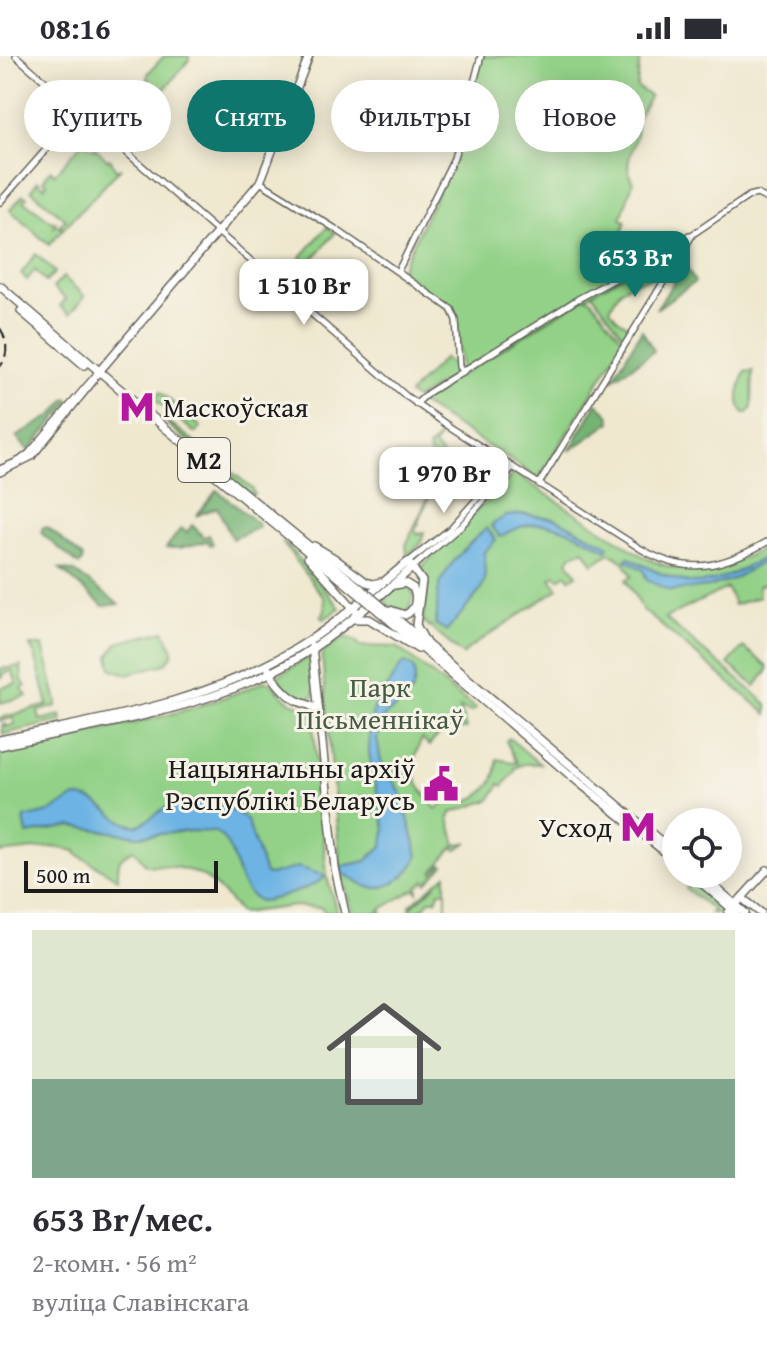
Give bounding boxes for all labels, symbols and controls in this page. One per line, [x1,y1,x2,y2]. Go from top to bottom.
text: 08:16 [40,6,111,50]
chip: Купить [24,80,171,152]
chip: Снять [187,80,315,152]
chip: Фильтры [331,80,499,152]
chip: Новое [515,80,645,152]
pin: 653 Br [570,231,700,299]
text: 653 Br [598,237,672,276]
pin: 1 510 Br [221,259,387,327]
text: 1 510 Br [257,265,351,304]
place label: Маскоўская [163,386,309,427]
metro station icon: Маскоўская [118,388,156,426]
road number: М2 [178,438,230,482]
pin: 1 970 Br [361,447,527,515]
text: 1 970 Br [397,453,491,492]
park label: Парк Пісьменнікаў [296,666,464,739]
place label: Нацыянальны архіў Рэспублікі Беларусь [165,747,415,820]
public building icon: Нацыянальны архіў Рэспублікі Беларусь [422,765,460,803]
place label: Усход [539,806,612,847]
metro station icon: Усход [619,808,657,846]
map controls [662,808,742,888]
button: locate [662,808,742,888]
scale bar [24,857,218,893]
text: 500 m [36,859,91,891]
icon: home [312,982,456,1126]
text: 653 Br/мес. [32,1194,213,1243]
text: 2-комн. · 56 m² [32,1243,197,1282]
text: вуліца Славінскага [32,1282,249,1321]

